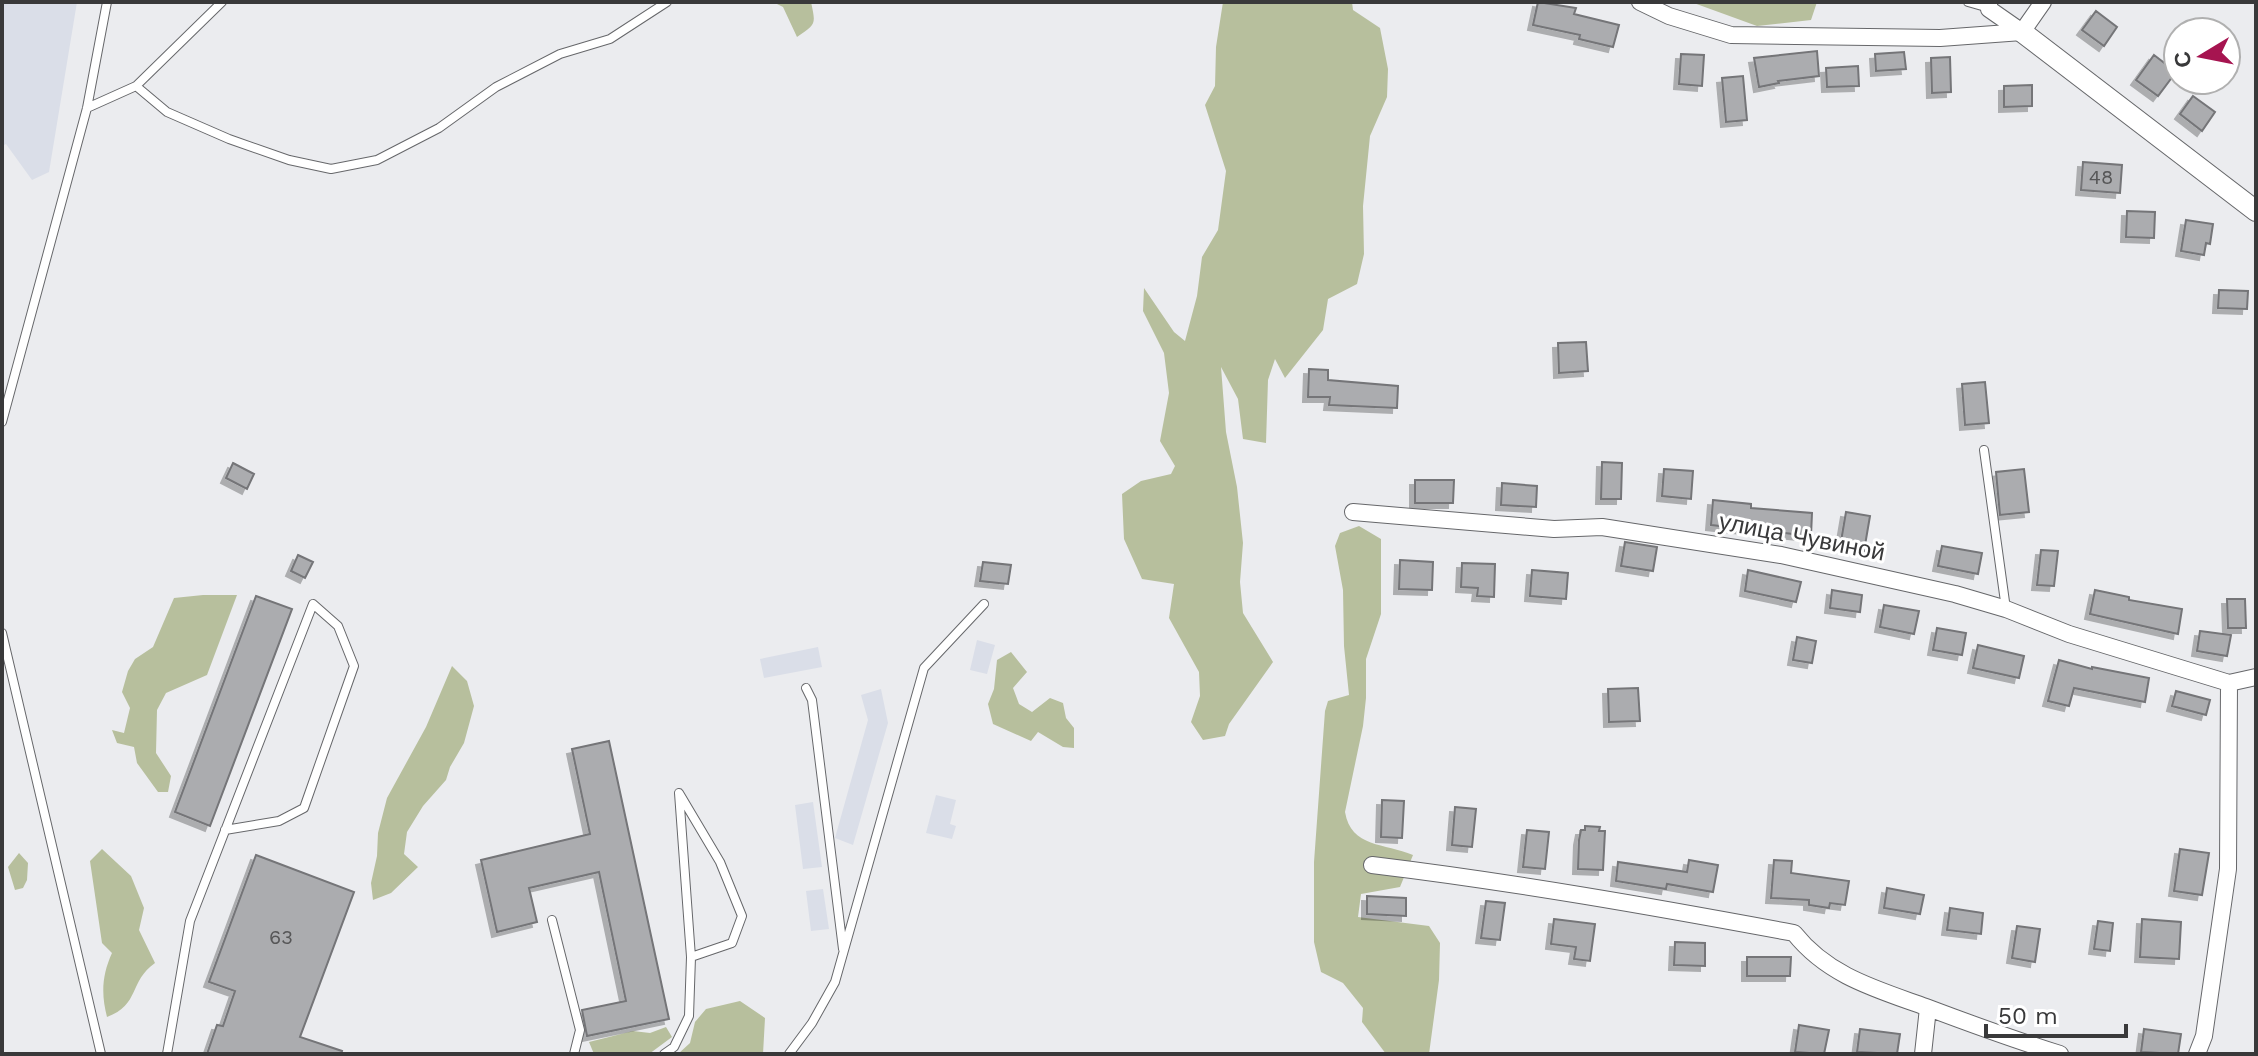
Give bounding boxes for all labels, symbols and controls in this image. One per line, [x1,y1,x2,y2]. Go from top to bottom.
north arrow [2162,16,2242,96]
text: С [2169,49,2196,69]
house number: 48 [2089,165,2113,189]
street label: улица Чувиной [1717,507,1887,567]
house number: 63 [269,925,293,949]
scale bar [1986,988,2126,1038]
text: 50 m [1998,1002,2058,1030]

